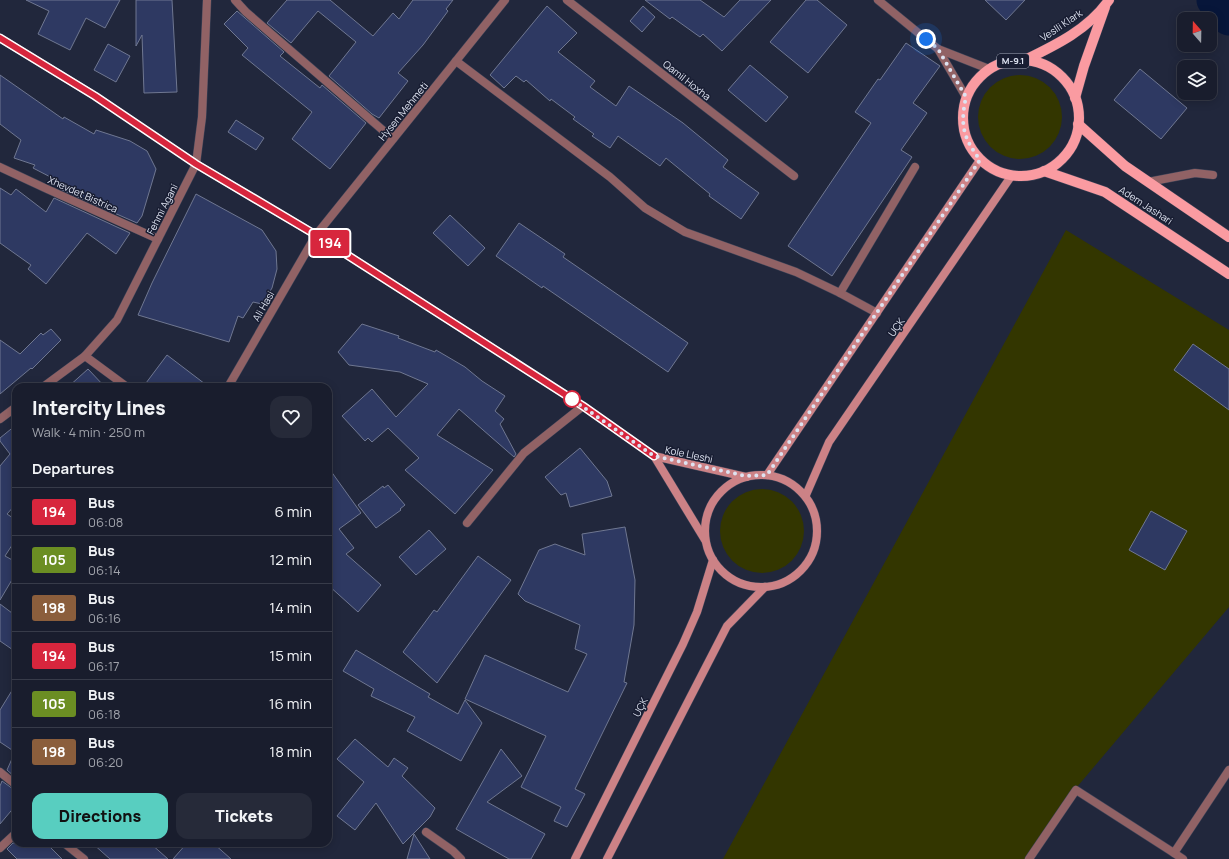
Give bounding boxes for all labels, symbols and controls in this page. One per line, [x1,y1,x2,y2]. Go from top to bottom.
street label: Veslli Klark [1037,5,1086,44]
north arrow [1177,12,1217,52]
map controls [1177,12,1217,100]
your location [916,29,936,49]
road number: M-9.1 [997,54,1029,68]
street label: Qamil Hoxha [660,57,714,103]
button: layers [1177,60,1217,100]
street label: Hysen Mehmeti [375,79,431,143]
street label: Xhevdet Bistrica [46,172,120,216]
street label: Fehmi Agani [143,181,181,237]
street label: Adem Jashari [1116,182,1176,228]
line badge: 194 [307,230,353,256]
text: 194 [318,233,342,252]
street label: Ali Hasi [249,288,277,324]
street label: UÇK [884,315,908,339]
unlabelled marker [563,390,581,408]
text: Intercity Lines [32,395,166,421]
button: heart [270,396,312,438]
text: Walk · 4 min · 250 m [32,423,145,441]
street label: Kole Lleshi [664,442,714,466]
text: Departures [32,458,114,479]
text: Bus [88,492,115,513]
text: 6 min [275,501,312,522]
text: 194 [42,502,66,521]
text: 06:08 [88,513,123,531]
text: Bus [88,540,115,561]
text: 12 min [269,549,312,570]
text: 105 [42,550,66,569]
text: 06:14 [88,561,121,579]
text: Bus [88,588,115,609]
text: 14 min [269,597,312,618]
text: 198 [42,598,66,617]
text: 06:16 [88,609,121,627]
text: Bus [88,636,115,657]
text: 15 min [269,645,312,666]
text: 194 [42,646,66,665]
text: 06:17 [88,657,119,675]
text: Bus [88,684,115,705]
text: 16 min [269,693,312,714]
text: 105 [42,694,66,713]
street label: UÇK [629,695,651,719]
text: 06:18 [88,705,121,723]
text: Bus [88,732,115,753]
text: 18 min [269,741,312,762]
text: 198 [42,742,66,761]
text: 06:20 [88,753,123,771]
button: Directions [32,793,168,839]
button: Tickets [176,793,312,839]

